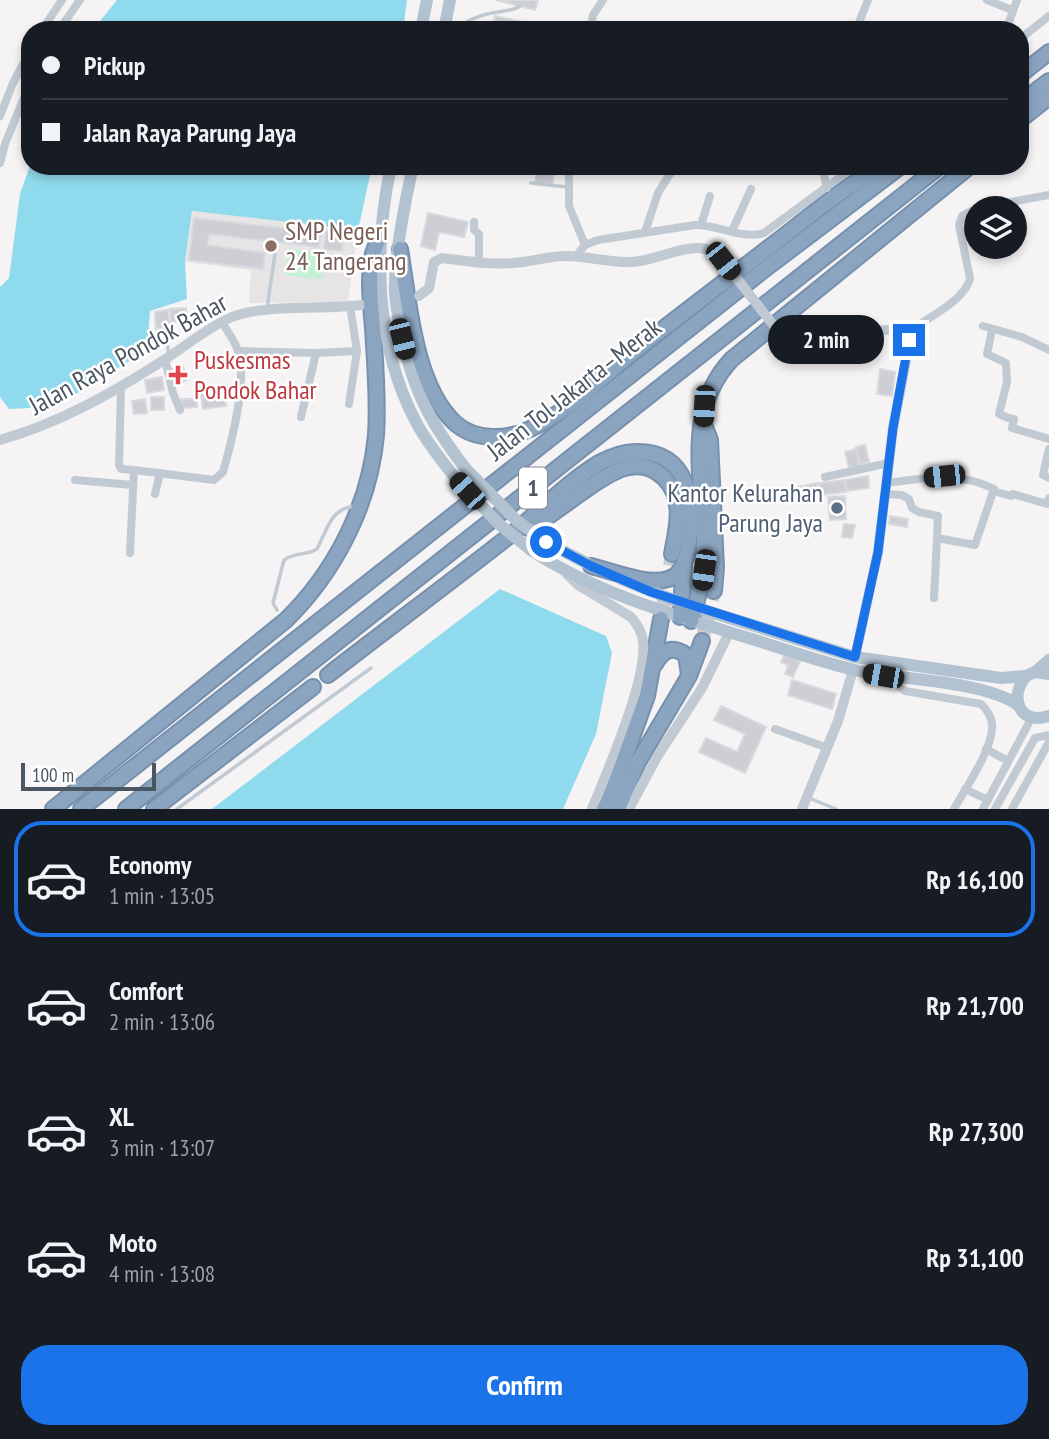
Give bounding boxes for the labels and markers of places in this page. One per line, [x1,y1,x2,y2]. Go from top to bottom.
place label: SMP Negeri 24 Tangerang [285,214,407,277]
marker: SMP Negeri 24 Tangerang [263,238,279,254]
place label: Puskesmas Pondok Bahar [194,343,317,406]
marker: Puskesmas Pondok Bahar [168,365,188,385]
place label: Kantor Kelurahan Parung Jaya [667,476,823,539]
marker: Kantor Kelurahan Parung Jaya [829,500,845,516]

